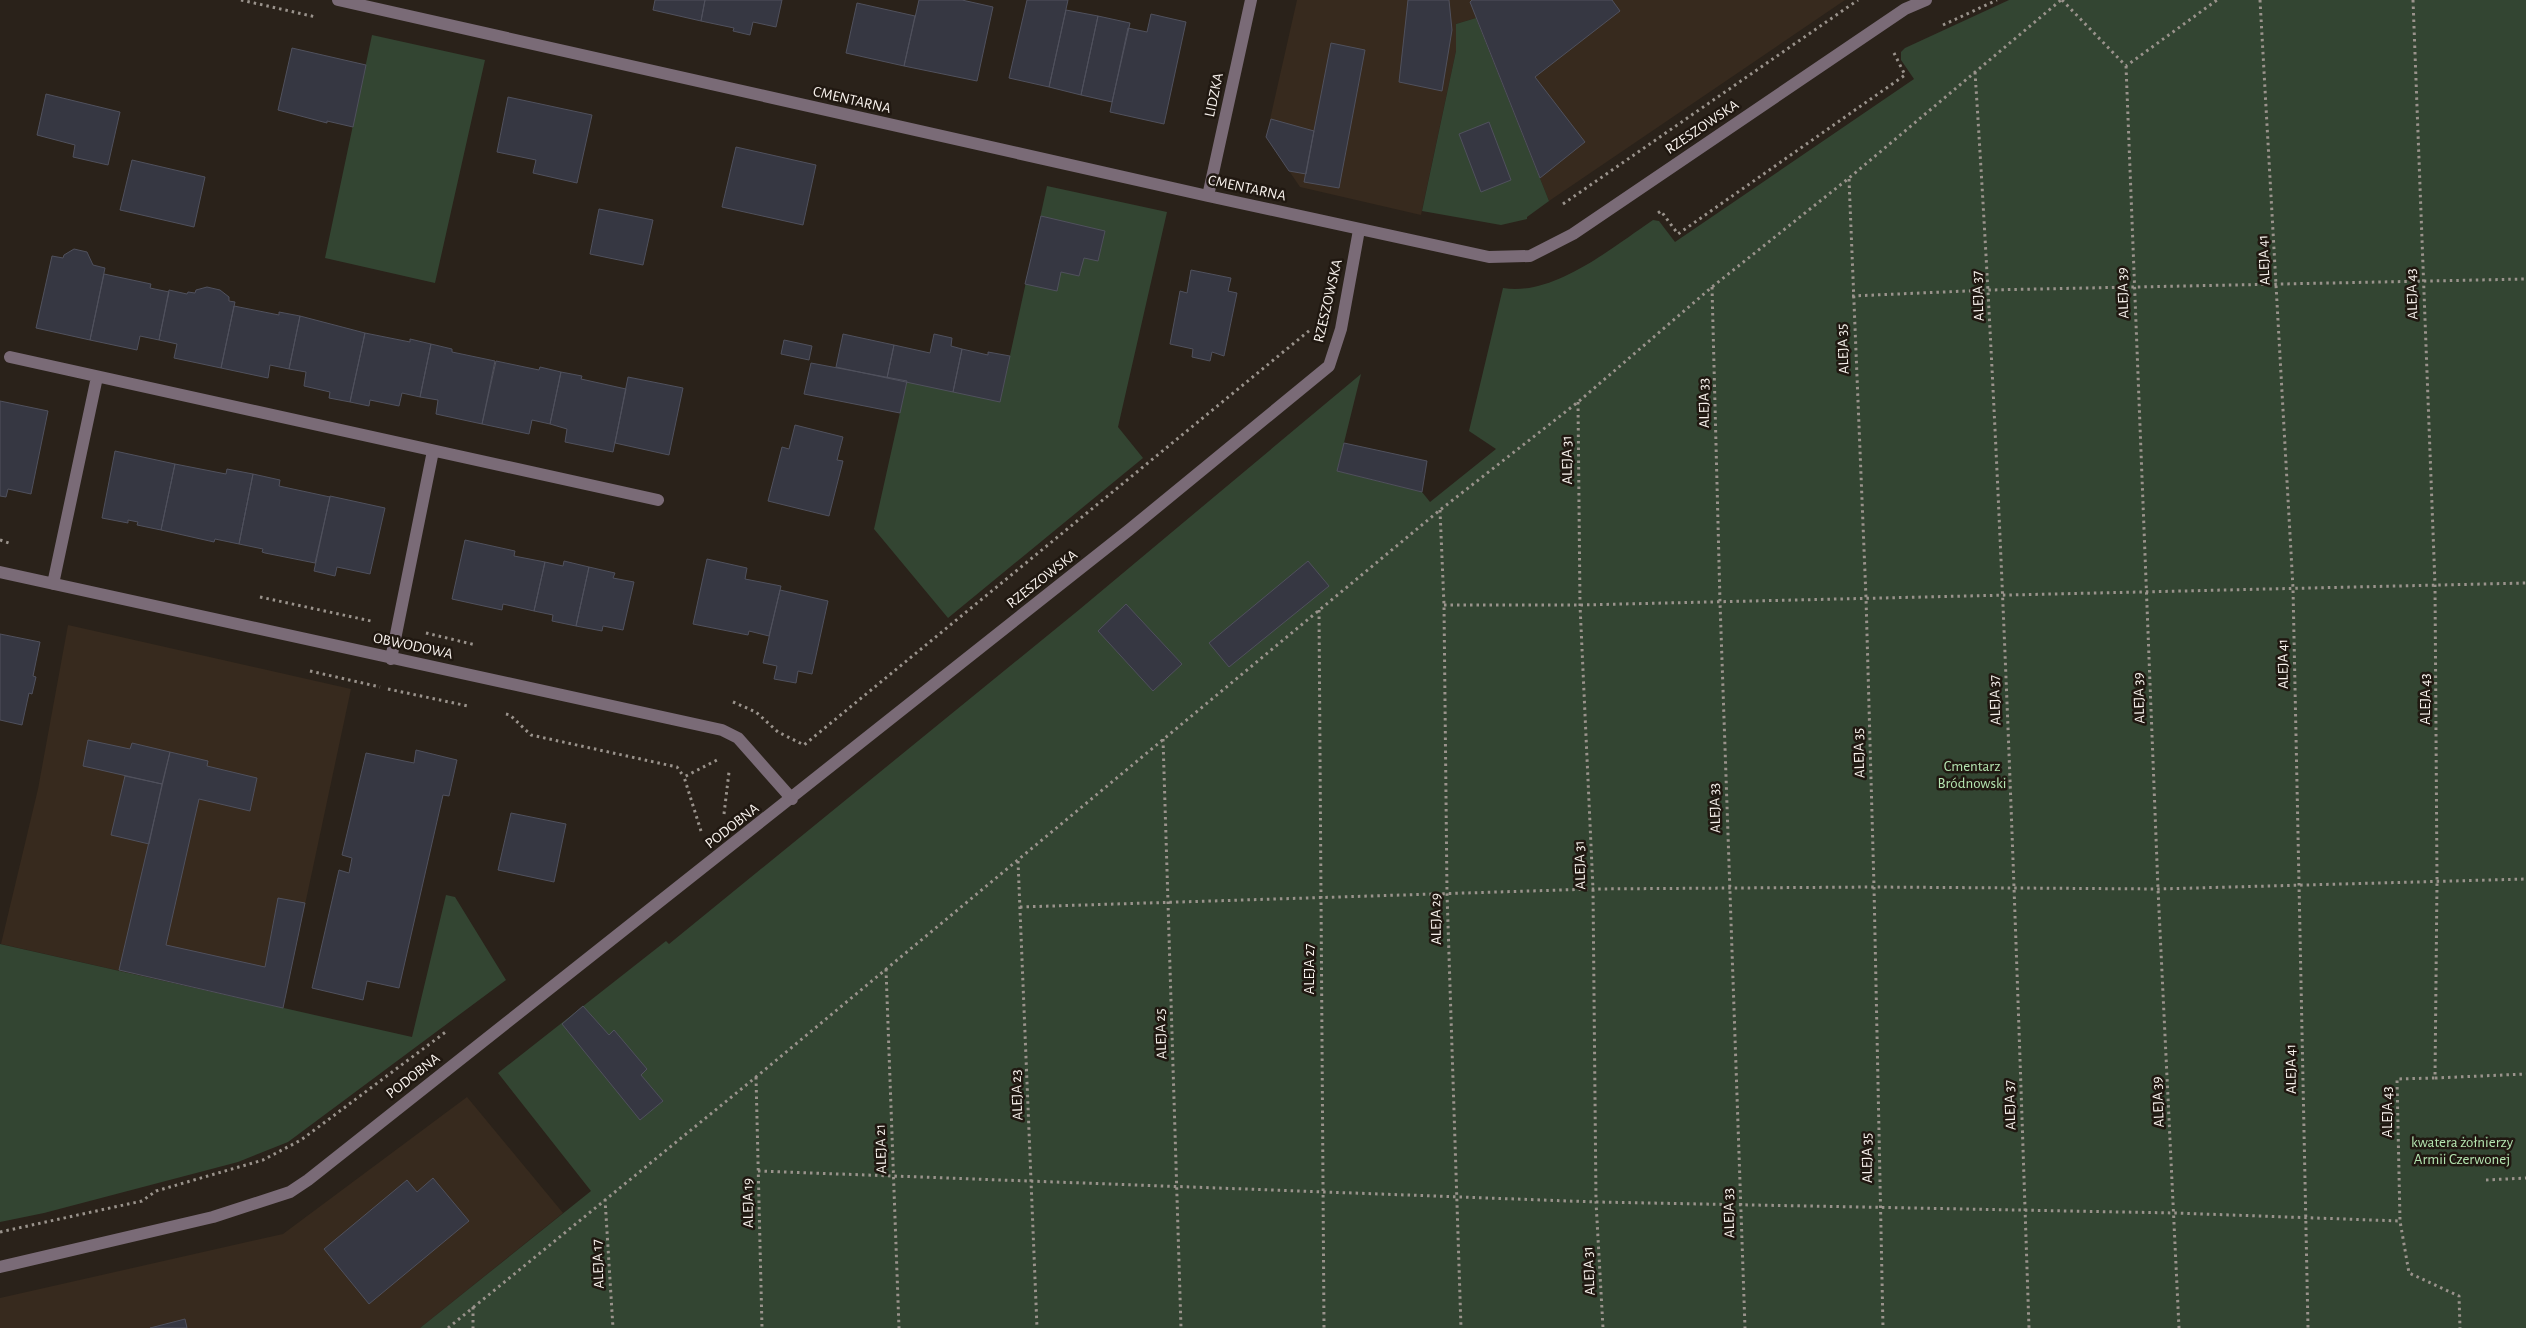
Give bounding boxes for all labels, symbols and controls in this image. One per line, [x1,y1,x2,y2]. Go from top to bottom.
street label: LIDZKA [1202,71,1226,118]
street label: CMENTARNA [812,84,893,116]
street label: RZESZOWSKA [1663,97,1742,157]
street label: CMENTARNA [1207,172,1288,204]
street label: ALEJA 41 [2255,234,2273,286]
street label: RZESZOWSKA [1311,258,1345,344]
street label: ALEJA 39 [2115,267,2131,319]
street label: ALEJA 43 [2404,268,2420,320]
street label: ALEJA 37 [1969,270,1987,322]
street label: ALEJA 35 [1834,323,1852,375]
street label: ALEJA 33 [1696,378,1712,428]
street label: ALEJA 31 [1559,435,1575,485]
street label: RZESZOWSKA [1004,547,1080,611]
street label: OBWODOWA [372,630,454,662]
street label: ALEJA 41 [2275,639,2291,689]
street label: ALEJA 39 [2131,672,2147,724]
street label: ALEJA 43 [2418,673,2433,725]
street label: ALEJA 37 [1987,675,2003,725]
street label: ALEJA 35 [1851,728,1867,778]
park label: Cmentarz Bródnowski [1938,759,2006,791]
street label: ALEJA 33 [1707,783,1723,833]
street label: PODOBNA [702,800,762,851]
street label: ALEJA 31 [1572,840,1588,890]
street label: ALEJA 29 [1428,893,1444,945]
street label: ALEJA 27 [1302,943,1317,995]
street label: ALEJA 25 [1153,1008,1169,1060]
street label: ALEJA 41 [2283,1044,2299,1094]
street label: PODOBNA [383,1050,443,1101]
street label: ALEJA 23 [1009,1069,1025,1121]
street label: ALEJA 39 [2149,1076,2167,1128]
street label: ALEJA 37 [2002,1080,2018,1130]
street label: ALEJA 43 [2380,1086,2395,1138]
street label: ALEJA 21 [873,1124,889,1174]
street label: ALEJA 35 [1859,1133,1875,1183]
park label: kwatera żołnierzy Armii Czerwonej [2411,1135,2514,1167]
street label: ALEJA 19 [740,1178,756,1228]
street label: ALEJA 33 [1721,1188,1737,1238]
street label: ALEJA 17 [589,1239,607,1289]
street label: ALEJA 31 [1580,1246,1598,1296]

